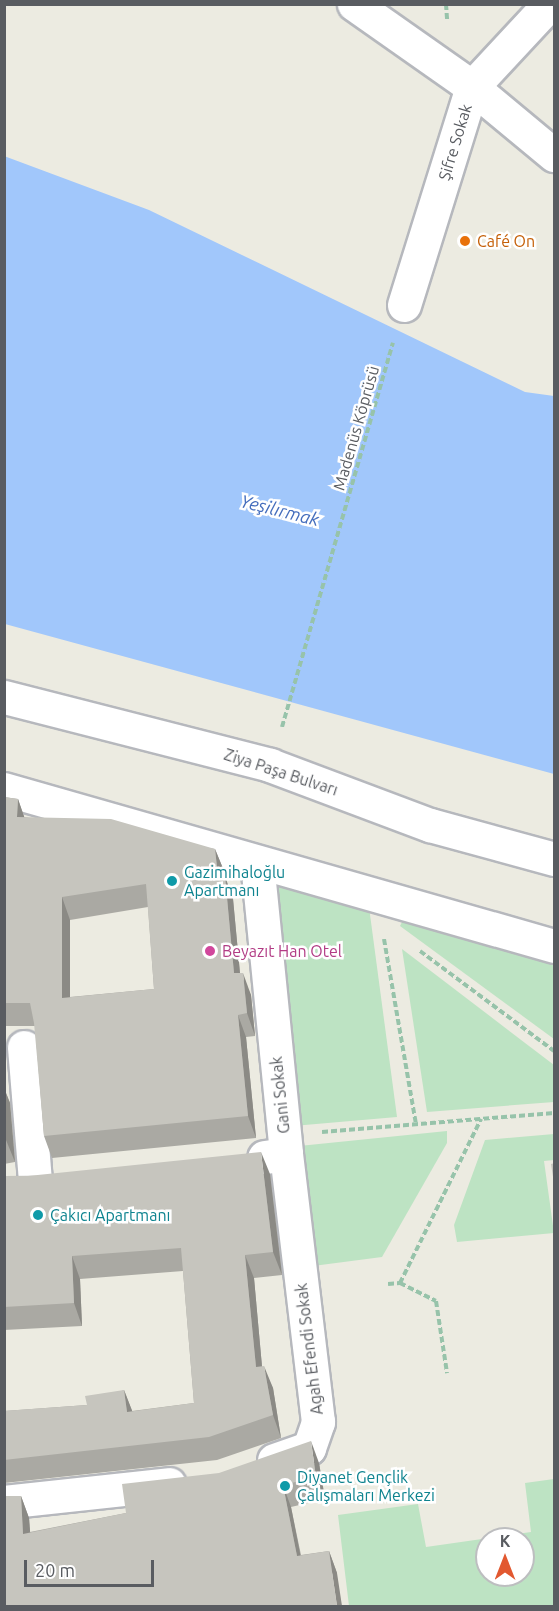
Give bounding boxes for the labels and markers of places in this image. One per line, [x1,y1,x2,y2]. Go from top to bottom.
place label: Café On [477,231,535,251]
marker: Café On [458,234,472,248]
place label: Gazimihaloğlu Apartmanı [184,862,285,900]
marker: Gazimihaloğlu Apartmanı [165,874,179,888]
place label: Beyazıt Han Otel [222,941,342,961]
marker: Beyazıt Han Otel [203,944,217,958]
place label: Çakıcı Apartmanı [50,1205,170,1225]
marker: Çakıcı Apartmanı [31,1208,45,1222]
place label: Diyanet Gençlik Çalışmaları Merkezi [297,1467,435,1505]
marker: Diyanet Gençlik Çalışmaları Merkezi [278,1479,292,1493]

